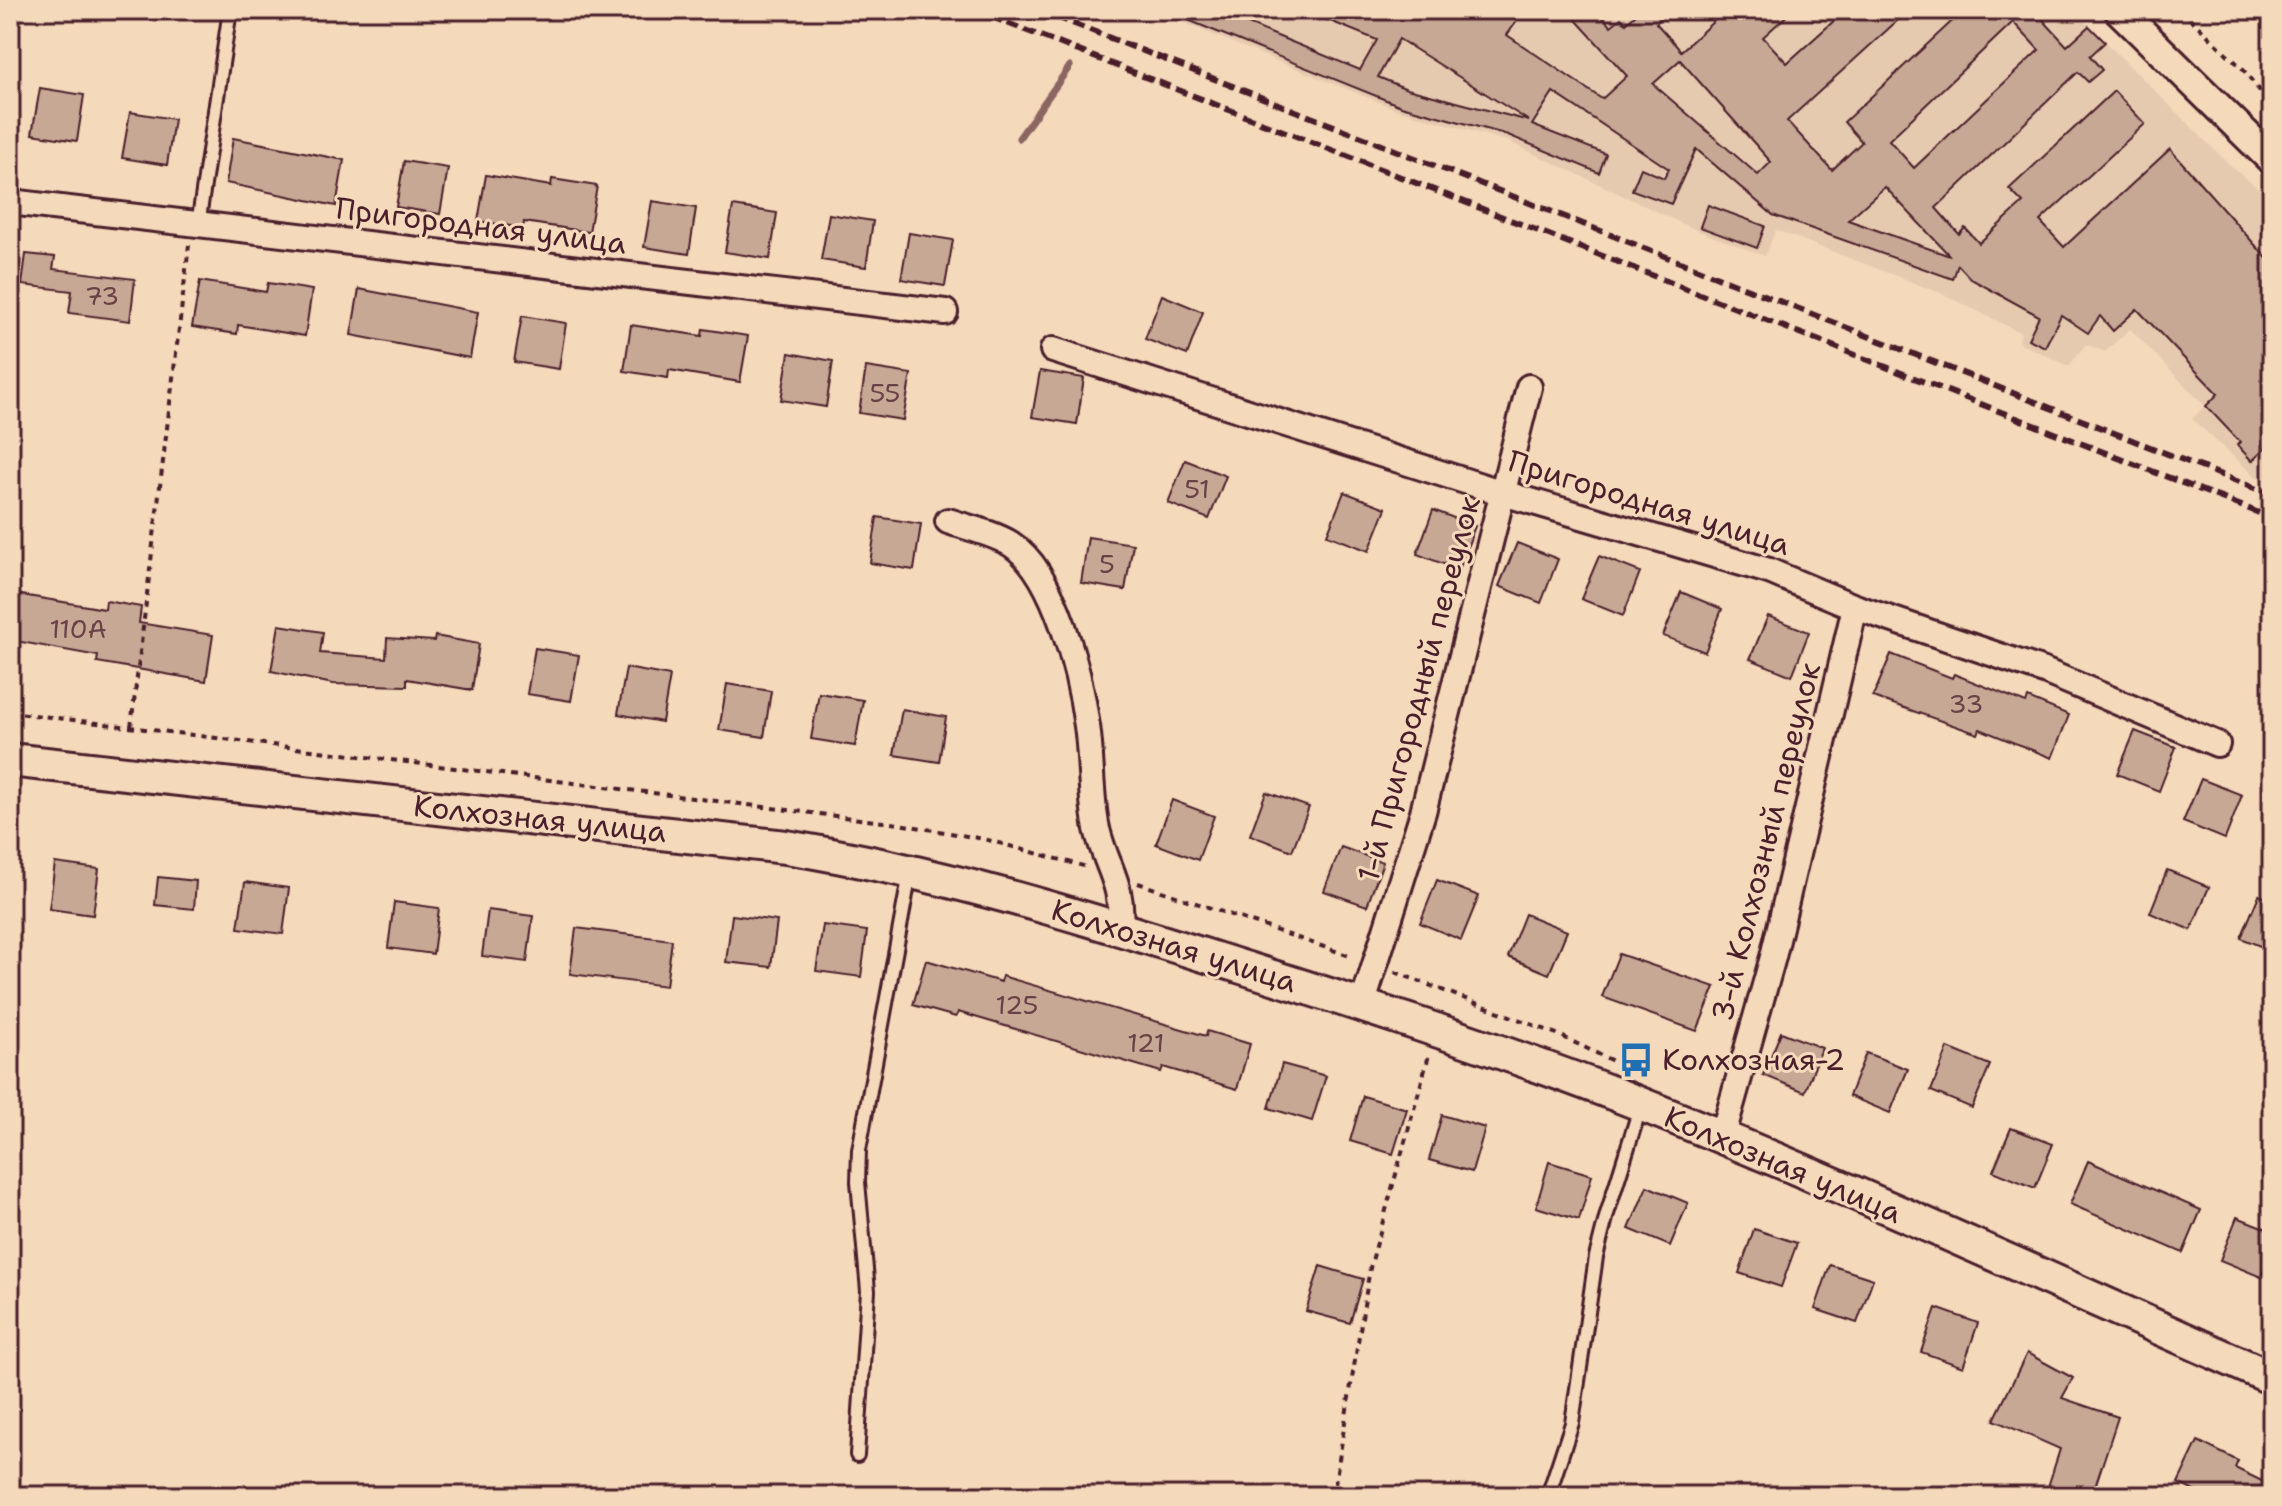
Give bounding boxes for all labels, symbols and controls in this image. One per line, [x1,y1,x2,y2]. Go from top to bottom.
street label: Пригородная улица [333,187,629,264]
house number: 73 [85,278,119,313]
house number: 55 [869,375,901,410]
street label: Пригородная улица [1503,440,1795,565]
house number: 51 [1184,471,1210,506]
street label: 1-й Пригородный переулок [1347,491,1490,886]
house number: 5 [1099,546,1115,581]
house number: 110А [49,611,107,646]
street label: 3-й Колхозный переулок [1701,658,1830,1025]
house number: 33 [1949,686,1983,721]
street label: Колхозная улица [411,785,669,852]
street label: Колхозная улица [1047,889,1302,1002]
house number: 125 [995,987,1039,1022]
house number: 121 [1127,1025,1165,1060]
place label: Колхозная-2 [1662,1039,1845,1080]
bus stop icon: Колхозная-2 [1617,1041,1655,1079]
street label: Колхозная улица [1658,1096,1909,1233]

